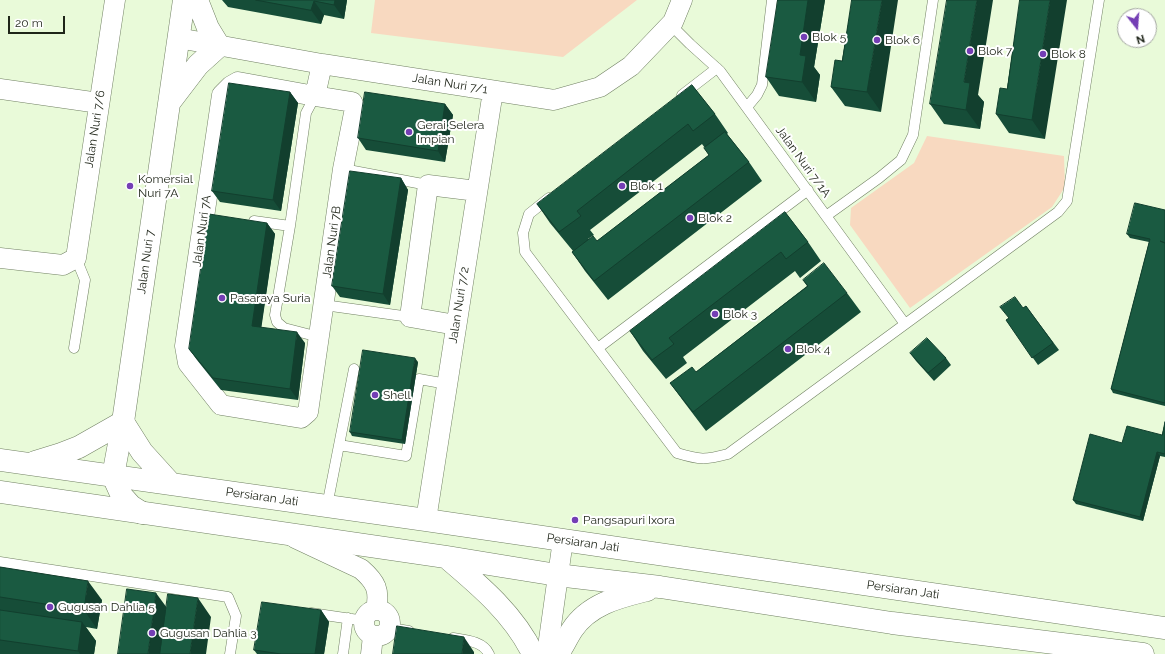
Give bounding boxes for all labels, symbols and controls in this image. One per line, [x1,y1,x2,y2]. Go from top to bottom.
scale bar [10,8,67,34]
north arrow [1117,8,1157,48]
text: 20 m [15,16,43,30]
place label: Blok 5 [812,30,846,44]
marker: Blok 5 [799,32,809,42]
text: N [1134,32,1146,46]
place label: Blok 6 [885,33,920,47]
marker: Blok 6 [872,35,882,45]
place label: Blok 7 [978,44,1012,58]
marker: Blok 7 [965,46,975,56]
place label: Blok 8 [1051,47,1086,61]
marker: Blok 8 [1038,49,1048,59]
street label: Jalan Nuri 7/1 [411,71,489,97]
street label: Jalan Nuri 7/6 [82,89,108,169]
place label: Gerai Selera Impian [417,118,484,146]
street label: Jalan Nuri 7/1A [772,124,834,200]
marker: Gerai Selera Impian [404,127,414,137]
place label: Komersial Nuri 7A [138,172,193,200]
place label: Blok 1 [630,179,663,193]
marker: Komersial Nuri 7A [125,181,135,191]
marker: Blok 1 [617,181,627,191]
street label: Jalan Nuri 7A [190,194,214,268]
street label: Jalan Nuri 7B [320,205,344,279]
place label: Blok 2 [698,211,732,225]
marker: Blok 2 [685,213,695,223]
street label: Jalan Nuri 7 [134,229,158,295]
street label: Jalan Nuri 7/2 [446,266,472,344]
place label: Pasaraya Suria [230,291,311,305]
marker: Pasaraya Suria [217,293,227,303]
place label: Blok 3 [723,307,757,321]
marker: Blok 3 [710,309,720,319]
place label: Blok 4 [796,342,830,356]
marker: Blok 4 [783,344,793,354]
place label: Shell [383,388,411,402]
marker: Shell [370,390,380,400]
street label: Persiaran Jati [225,485,299,509]
place label: Pangsapuri Ixora [583,513,675,527]
marker: Pangsapuri Ixora [570,515,580,525]
street label: Persiaran Jati [546,531,620,555]
street label: Persiaran Jati [866,578,940,602]
place label: Gugusan Dahlia 5 [58,600,155,614]
marker: Gugusan Dahlia 5 [45,602,55,612]
place label: Gugusan Dahlia 3 [160,626,257,640]
marker: Gugusan Dahlia 3 [147,628,157,638]

